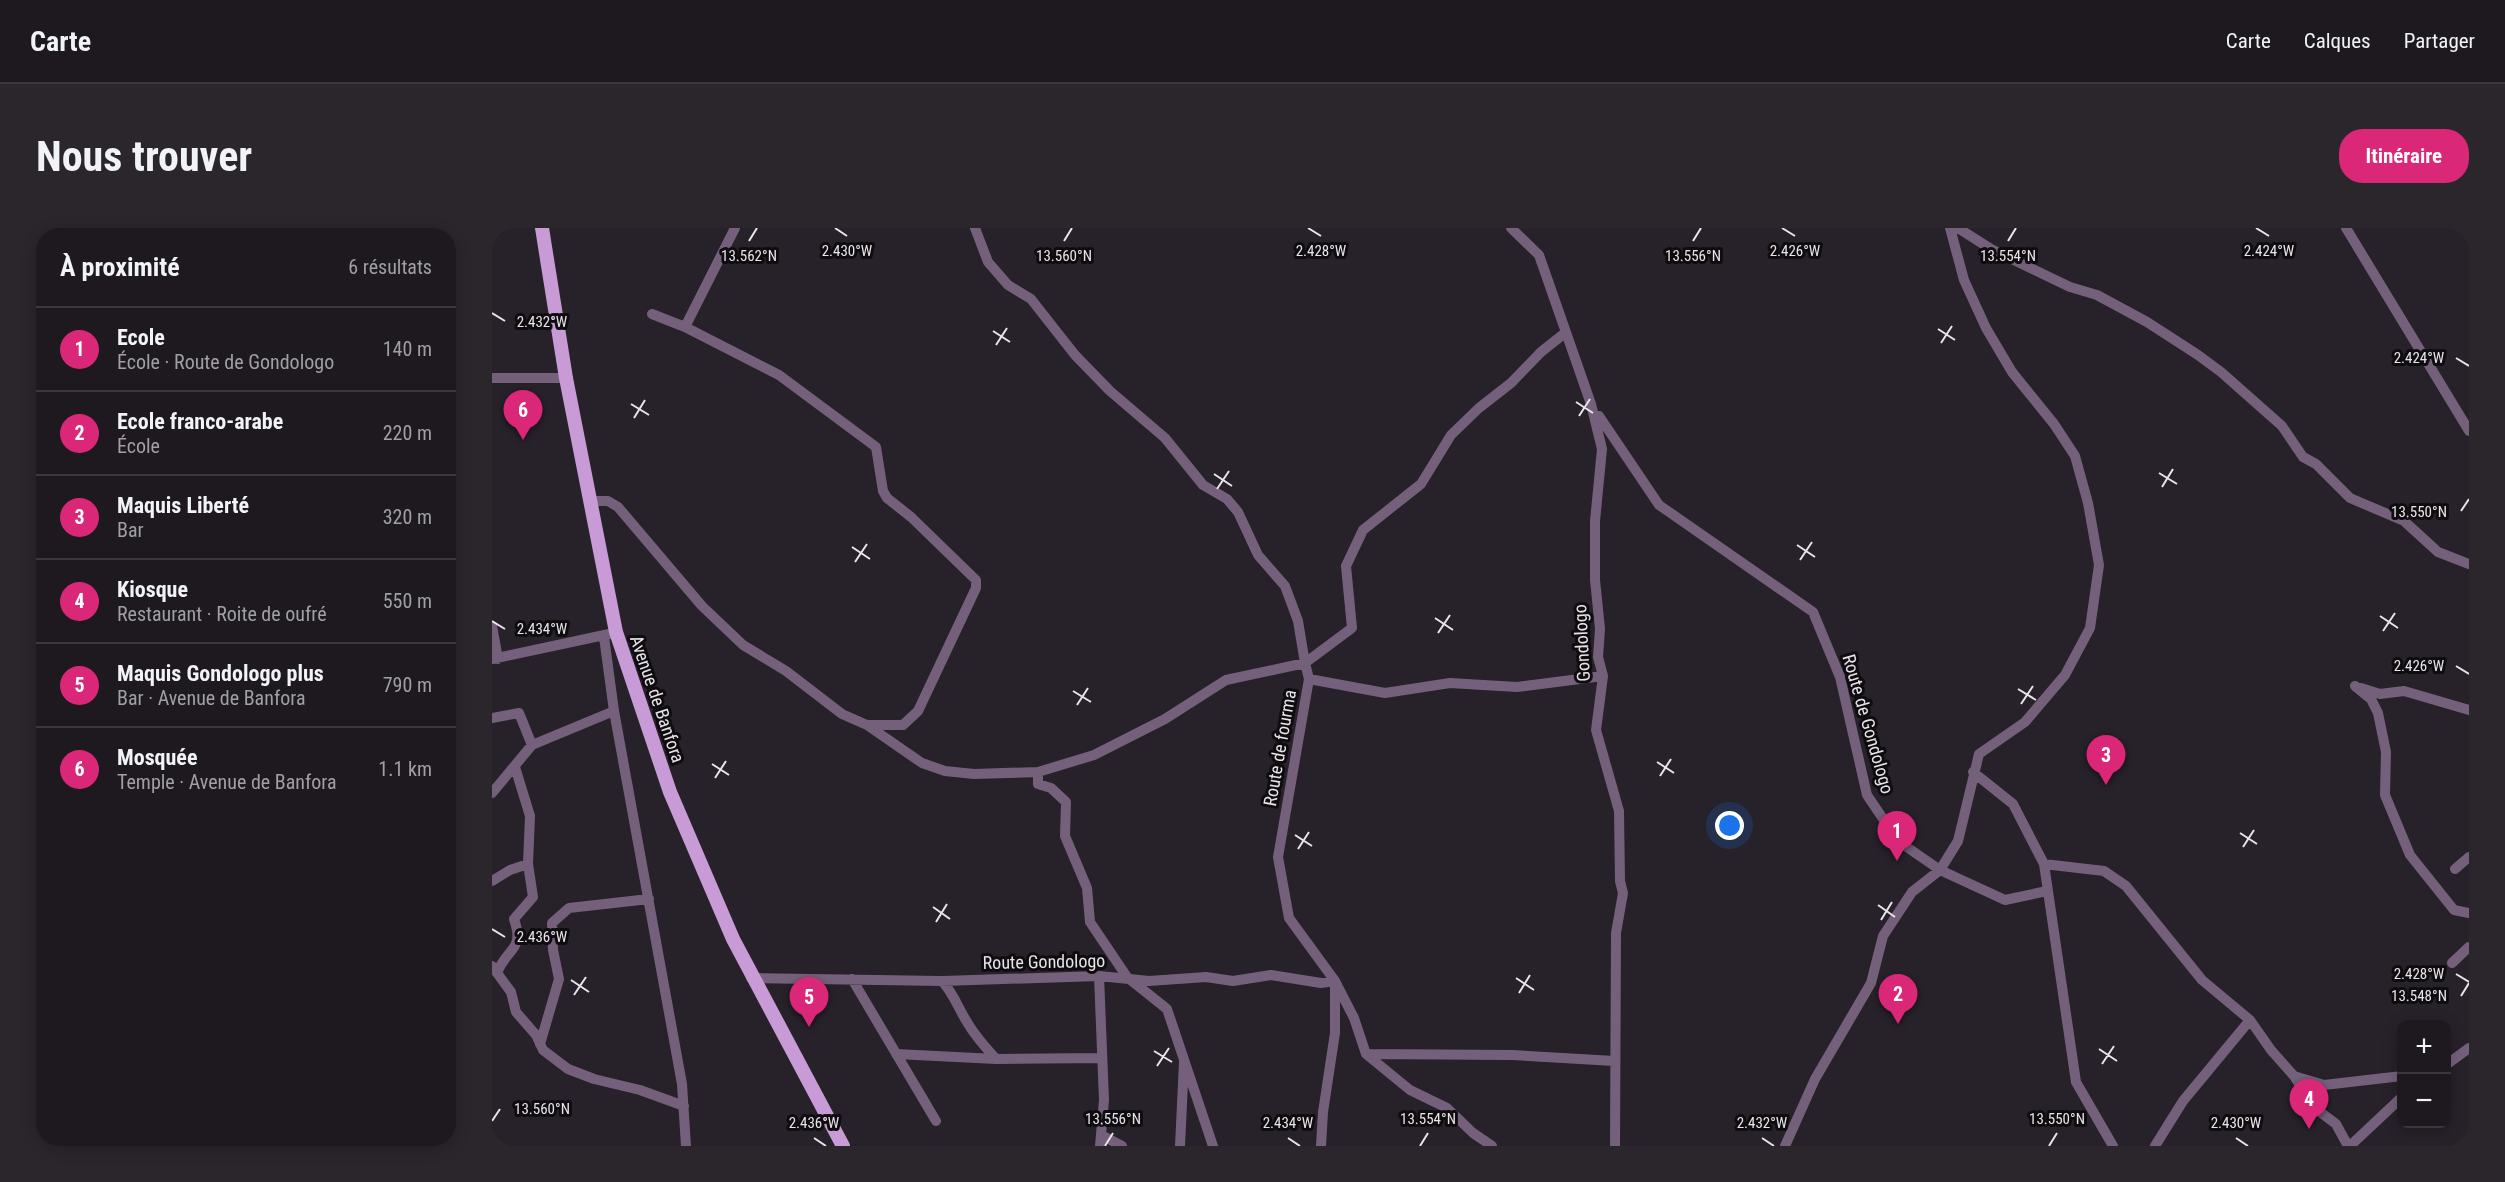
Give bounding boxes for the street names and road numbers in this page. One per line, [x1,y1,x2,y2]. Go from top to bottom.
street label: Gondologo [1569,604,1594,682]
street label: Avenue de Banfora [626,632,689,765]
street label: Route de Gondologo [1839,652,1898,796]
street label: Route de fourma [1259,688,1300,808]
street label: Route Gondologo [983,950,1105,973]

